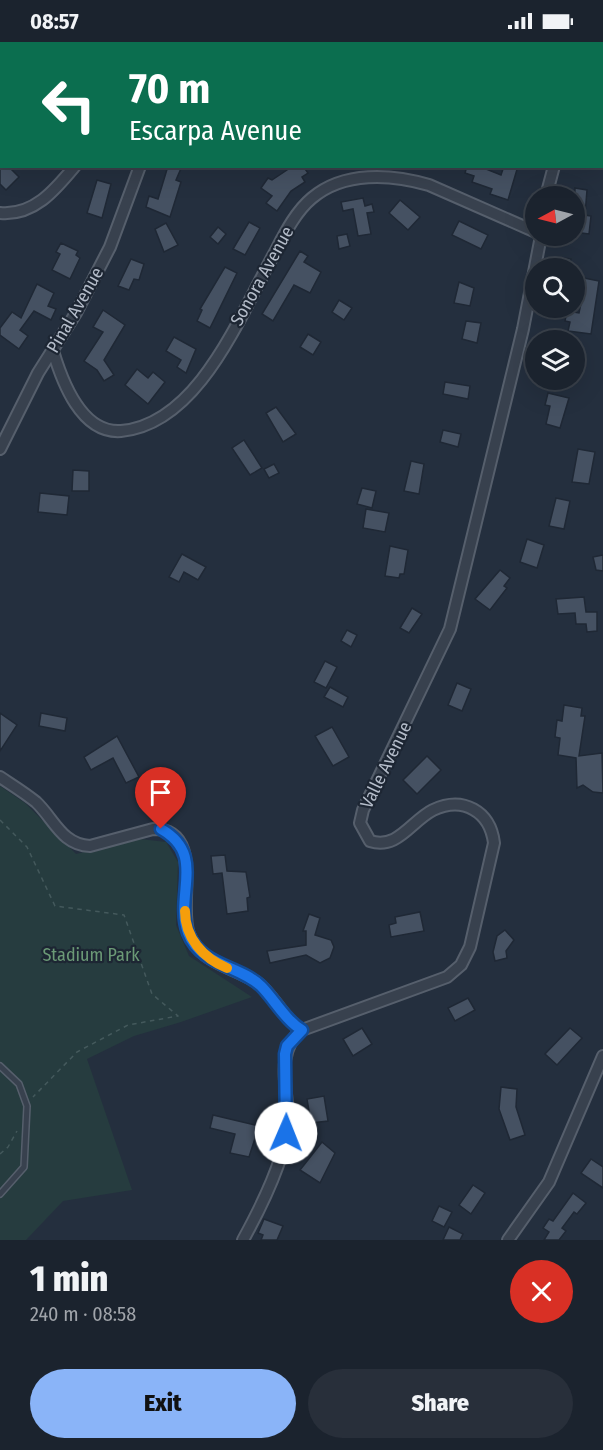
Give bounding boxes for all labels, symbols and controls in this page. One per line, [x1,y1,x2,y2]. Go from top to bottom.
text: 08:57 [30,8,79,35]
text: 70 m [129,64,210,114]
icon: left [30,66,108,144]
text: Escarpa Avenue [129,115,302,147]
north arrow [525,186,585,246]
map controls [525,186,585,390]
street label: Sonora Avenue [226,222,298,330]
button: search [525,258,585,318]
street label: Pinal Avenue [42,263,108,357]
button: layers [525,330,585,390]
street label: Valle Avenue [356,718,416,812]
pin [135,767,186,829]
icon: arrive [144,776,177,809]
park label: Stadium Park [42,944,140,966]
position arrow [254,1101,318,1165]
text: 1 min [30,1257,108,1301]
button: close [510,1260,573,1323]
text: 240 m · 08:58 [30,1302,136,1326]
button: Exit [30,1369,296,1438]
button: Share [308,1369,573,1438]

